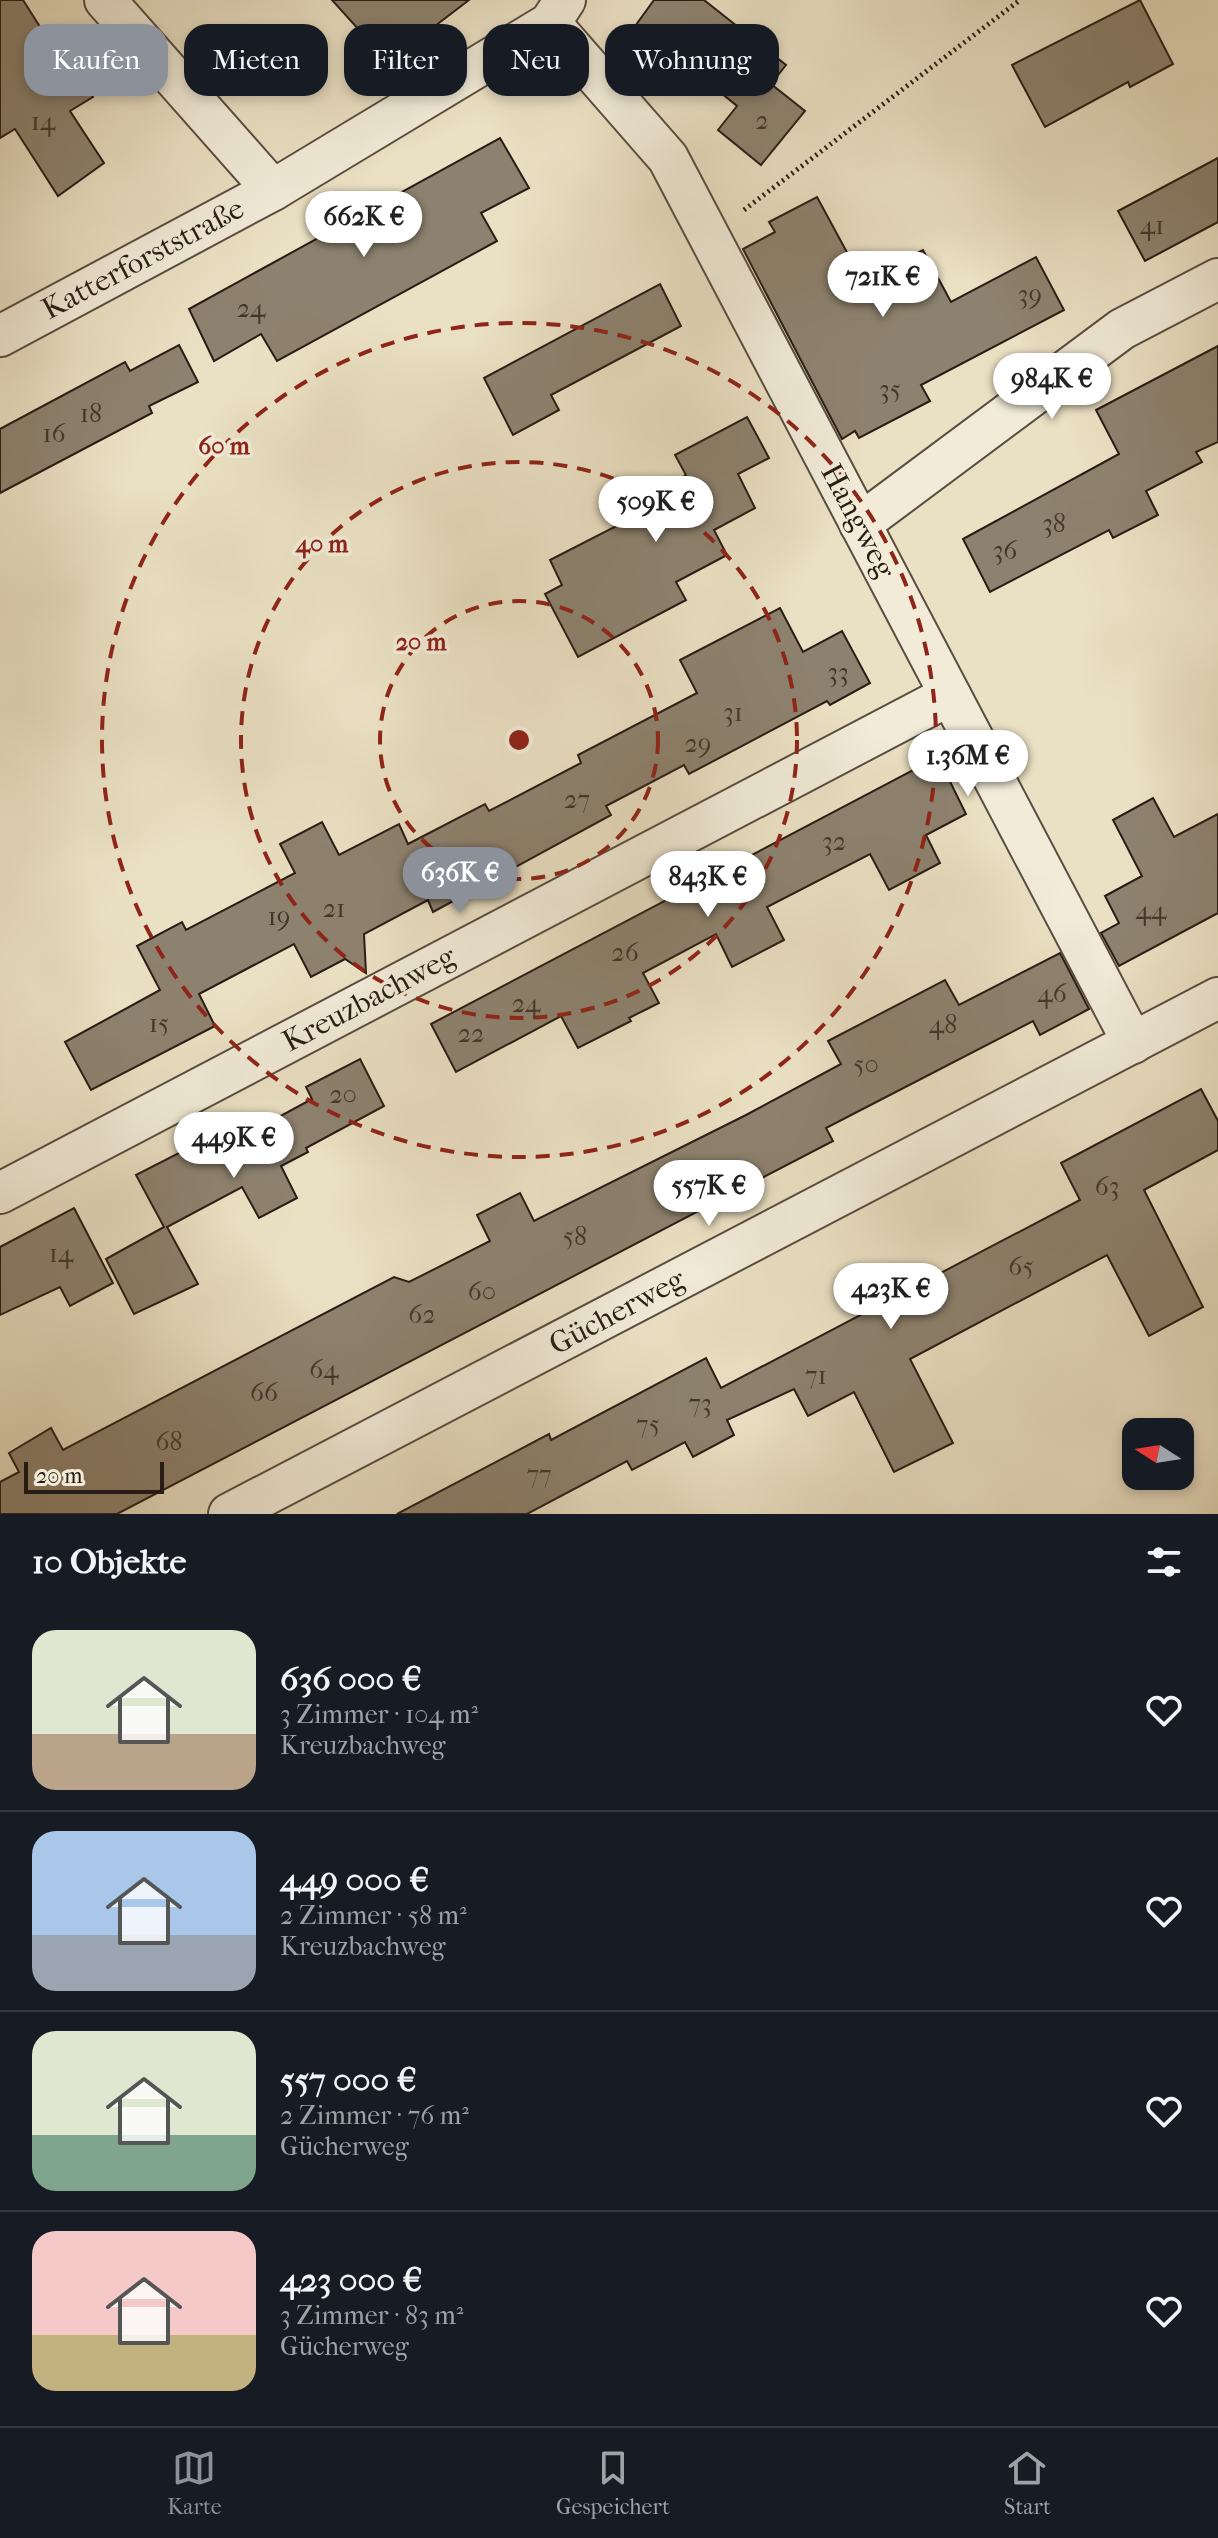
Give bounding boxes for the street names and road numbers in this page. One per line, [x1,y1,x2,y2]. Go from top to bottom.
street label: Katterforststraße [36,191,250,327]
street label: Hangweg [813,458,903,585]
street label: Kreuzbachweg [276,938,462,1059]
street label: Gücherweg [543,1261,692,1362]

